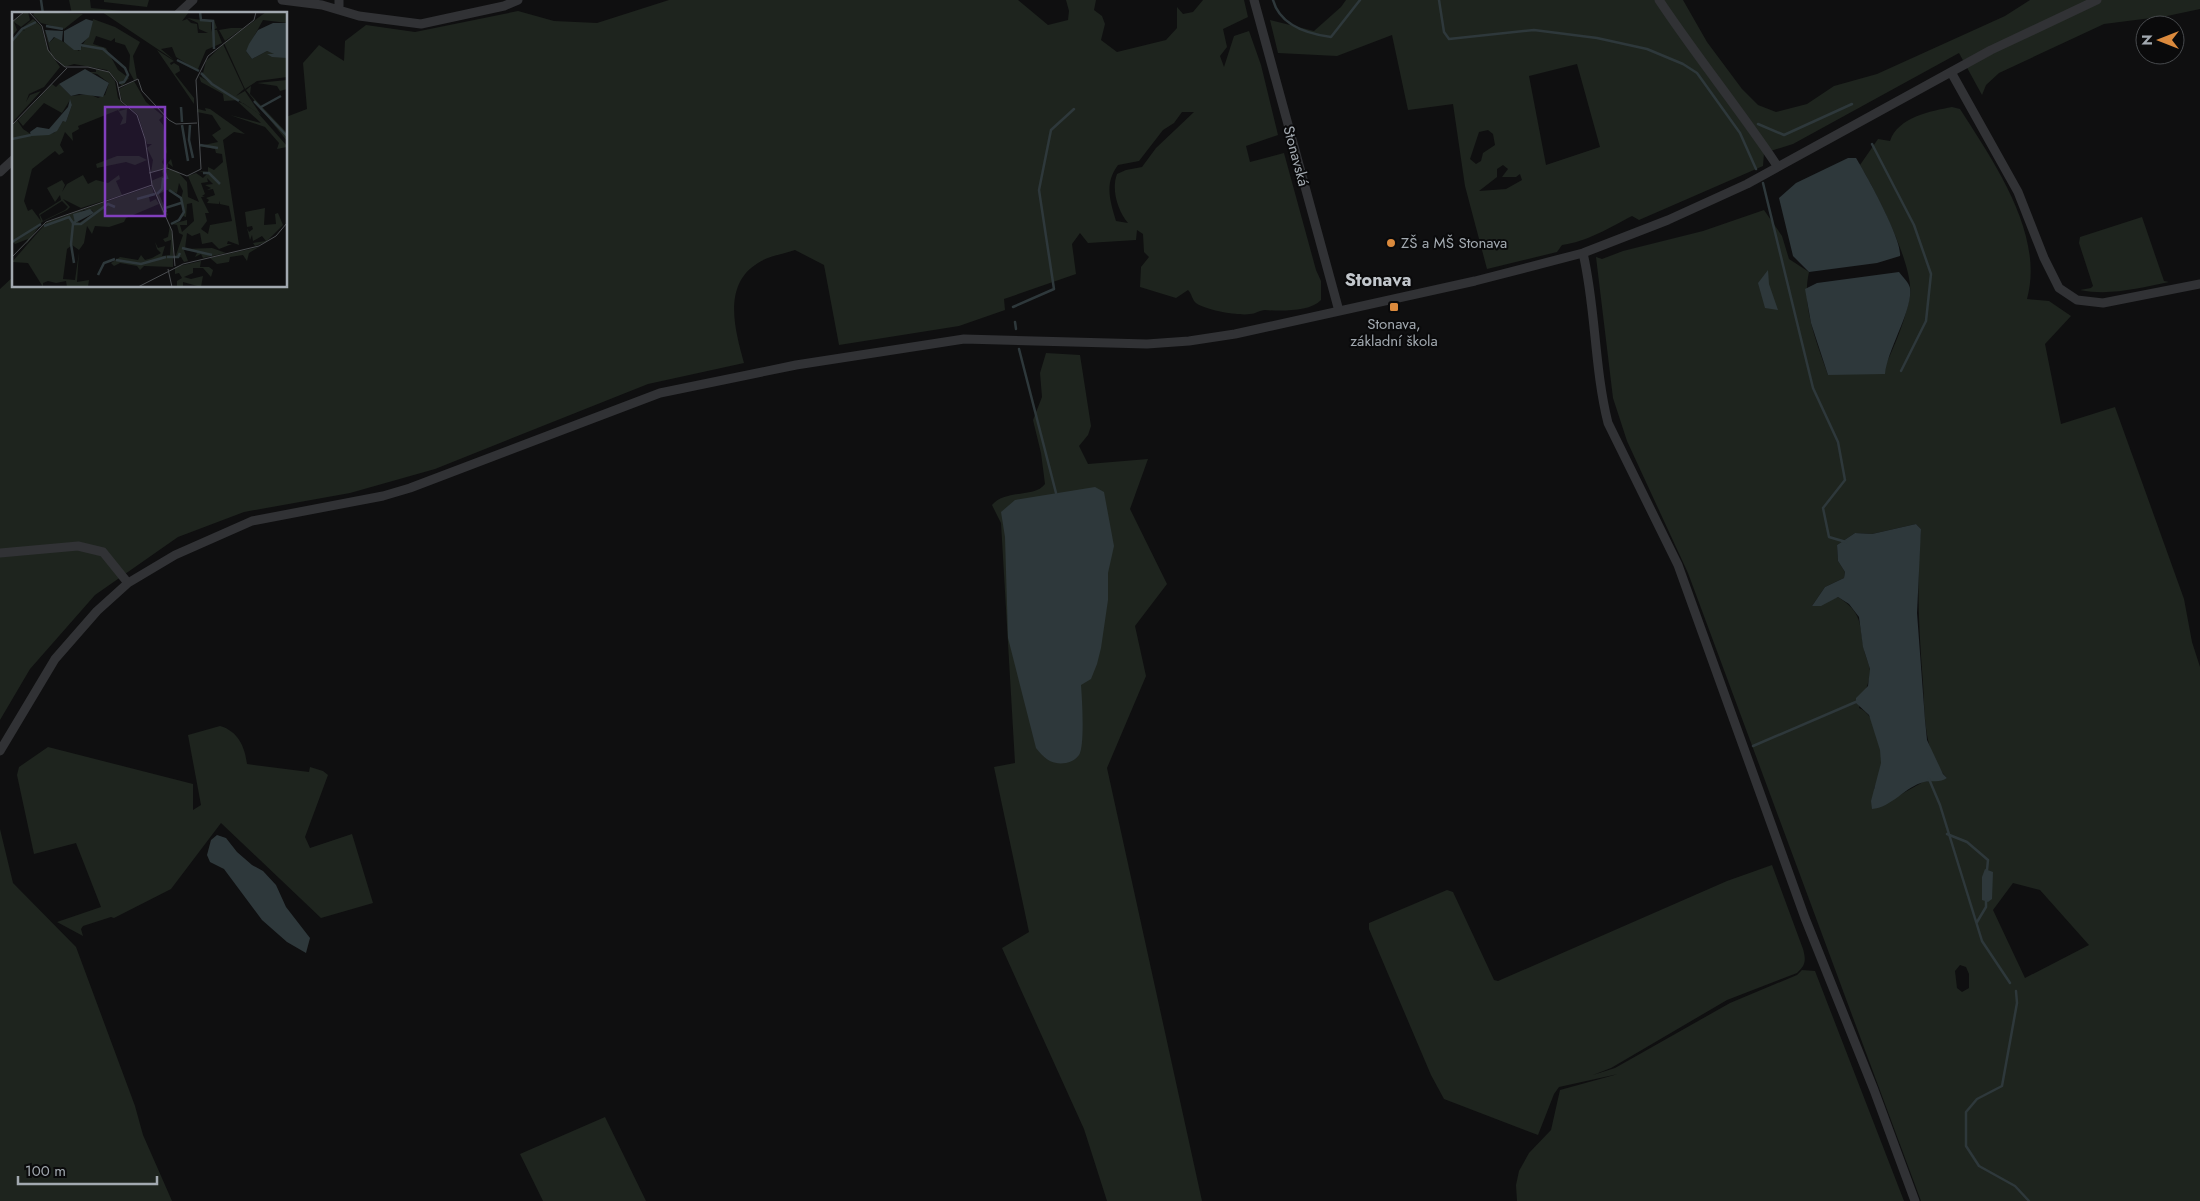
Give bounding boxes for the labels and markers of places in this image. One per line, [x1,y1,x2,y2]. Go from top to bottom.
place label: ZŠ a MŠ Stonava [1401,232,1507,254]
marker: ZŠ a MŠ Stonava [1385,237,1397,249]
marker: Stonava, základní škola [1388,301,1400,313]
place label: Stonava, základní škola [1350,313,1438,352]

